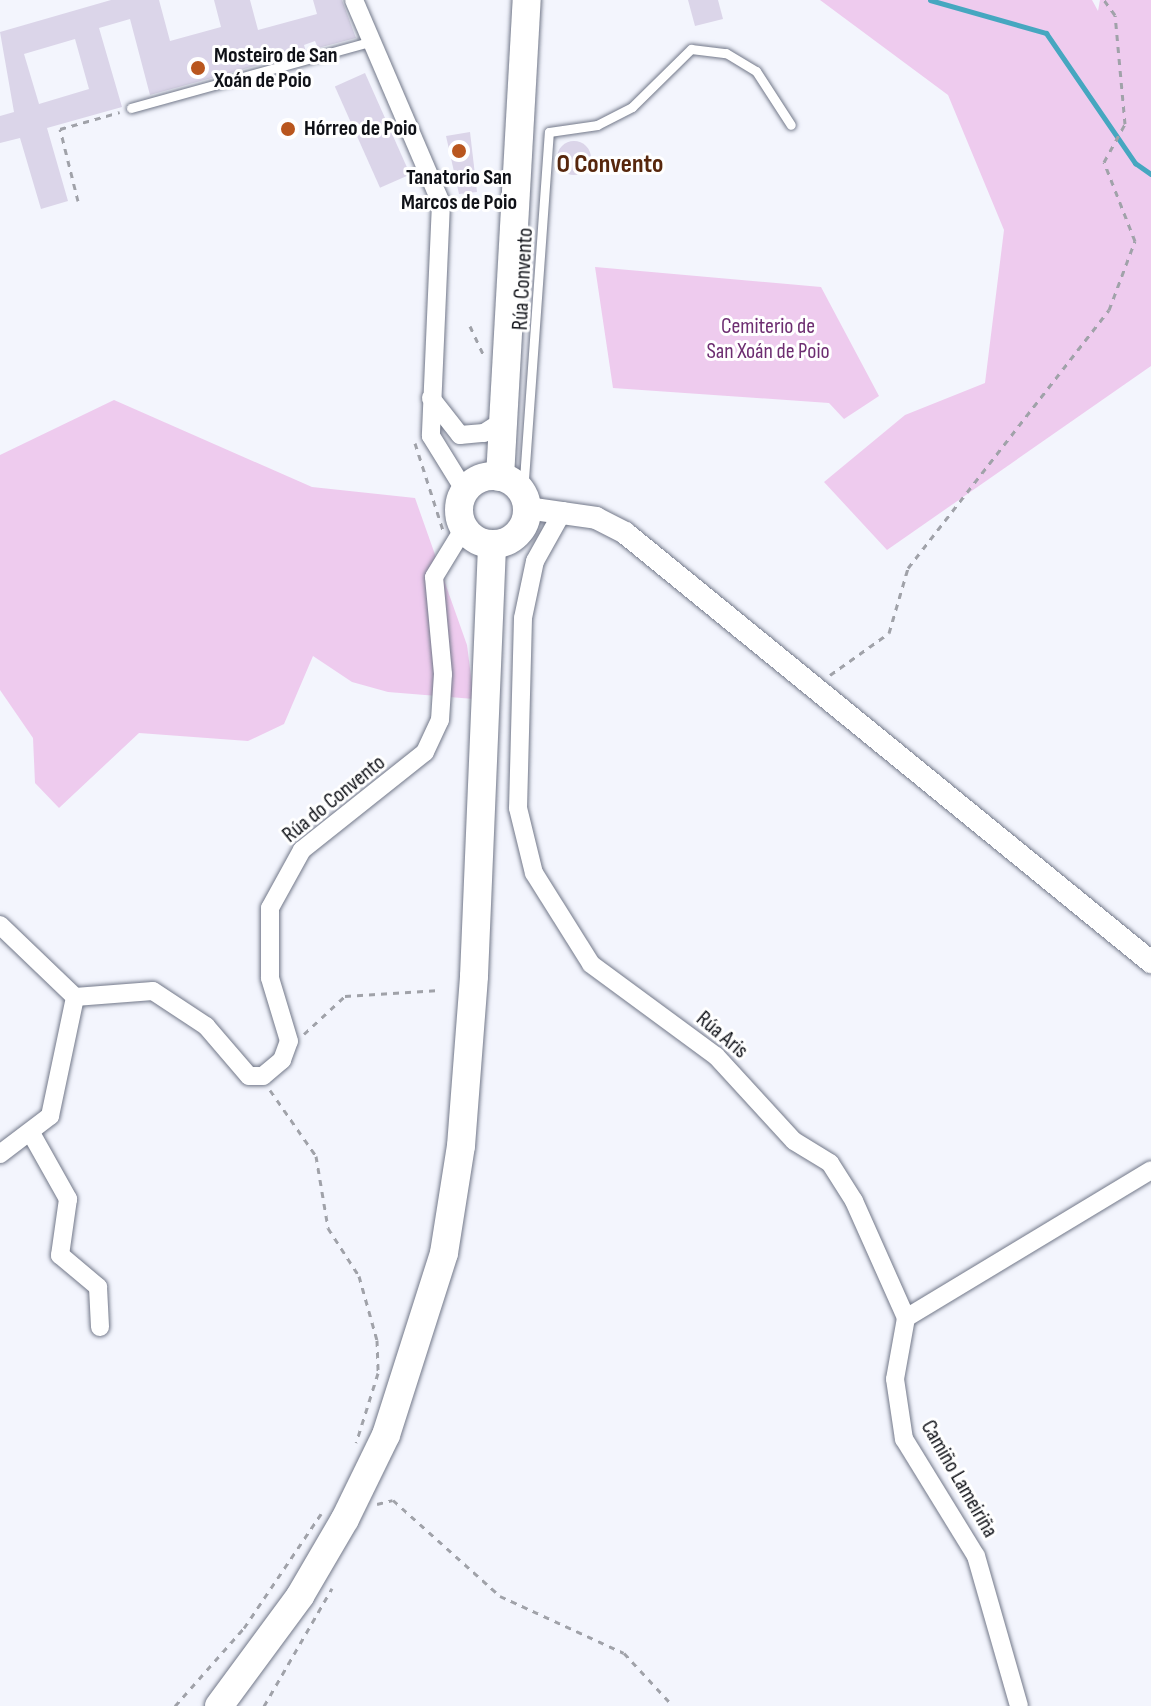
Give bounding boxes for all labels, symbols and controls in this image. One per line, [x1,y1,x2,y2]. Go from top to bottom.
place label: Mosteiro de San Xoán de Poio [214,42,338,94]
marker: Mosteiro de San Xoán de Poio [189,59,207,77]
place label: Hórreo de Poio [304,116,417,142]
marker: Hórreo de Poio [279,120,297,138]
marker: Tanatorio San Marcos de Poio [450,142,468,160]
district label: O Convento [557,149,663,181]
place label: Tanatorio San Marcos de Poio [401,164,517,216]
street label: Rúa Convento [507,227,539,331]
park label: Cemiterio de San Xoán de Poio [706,313,830,364]
street label: Rúa do Convento [277,750,391,848]
street label: Rúa Aris [691,1006,753,1064]
street label: Camiño Lameiriña [915,1416,1003,1542]

